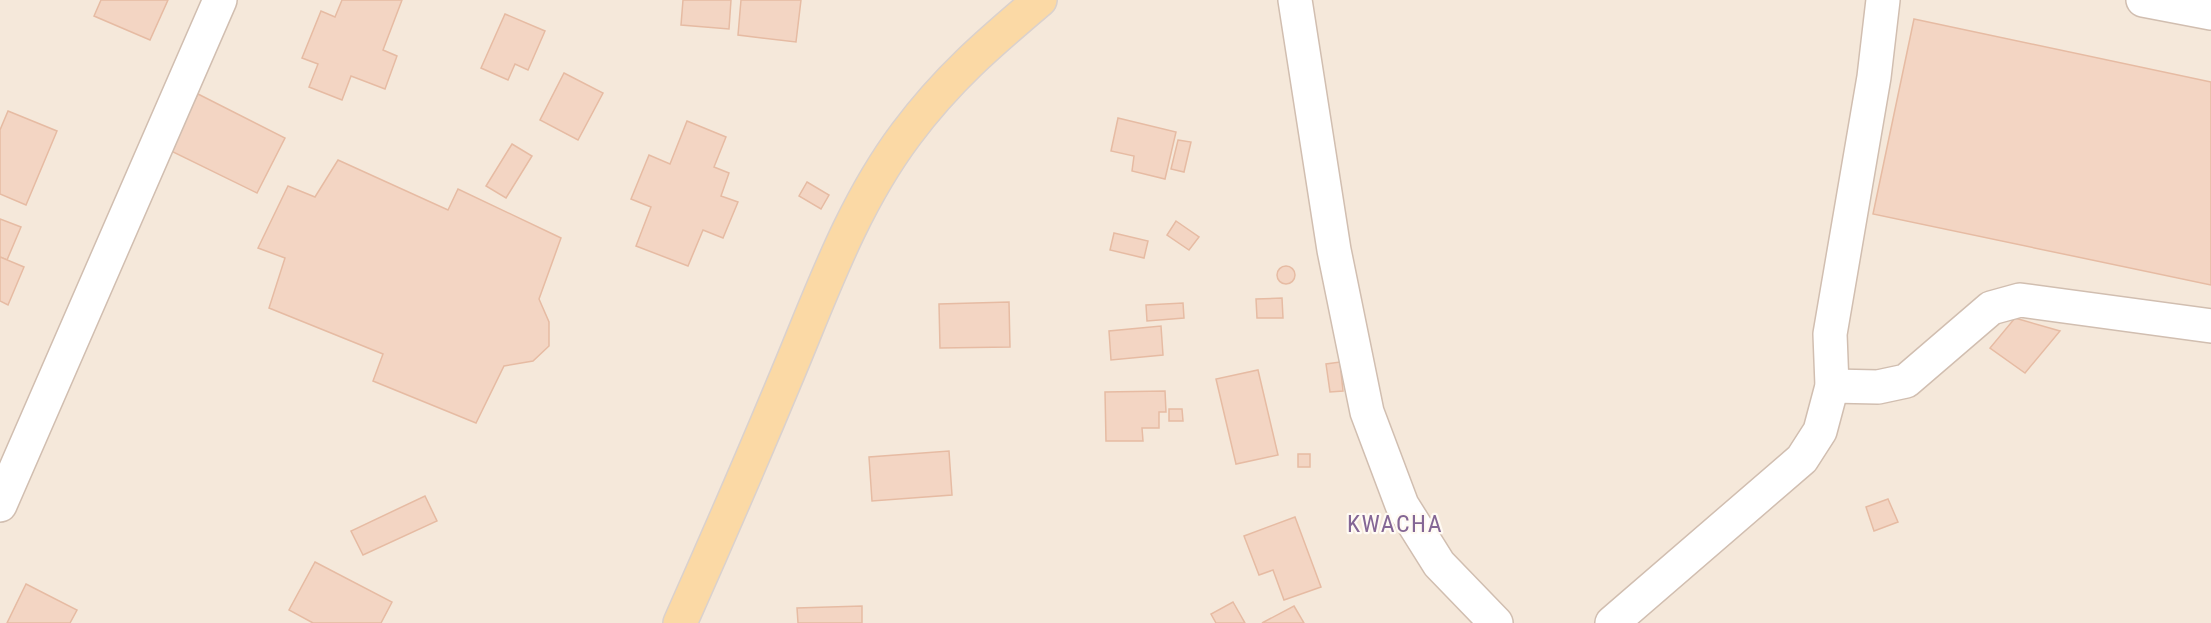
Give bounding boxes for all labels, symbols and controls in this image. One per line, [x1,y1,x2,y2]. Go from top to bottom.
district label: KWACHA [1347,510,1443,538]

